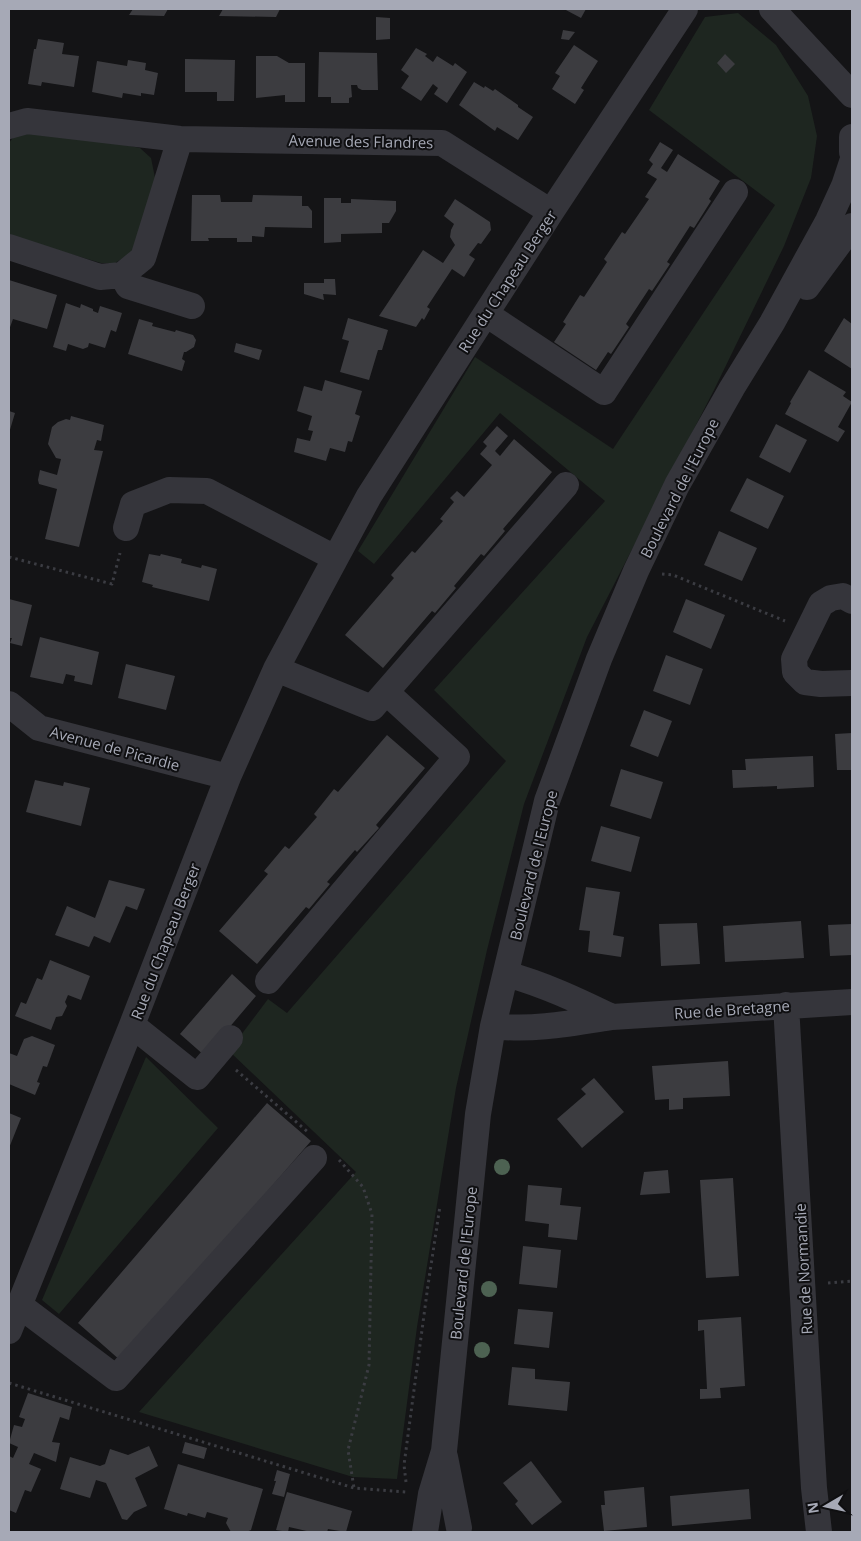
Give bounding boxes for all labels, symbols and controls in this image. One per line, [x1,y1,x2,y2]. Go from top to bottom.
street label: Avenue des Flandres [288,130,434,152]
street label: Rue du Chapeau Berger [453,206,561,356]
street label: Boulevard de l'Europe [635,415,723,561]
street label: Avenue de Picardie [48,721,182,775]
street label: Boulevard de l'Europe [505,788,561,942]
street label: Rue du Chapeau Berger [126,860,204,1022]
street label: Rue de Bretagne [673,995,791,1023]
street label: Boulevard de l'Europe [445,1185,481,1341]
street label: Rue de Normandie [790,1203,816,1335]
north arrow [801,1481,851,1531]
text: N [802,1501,823,1515]

